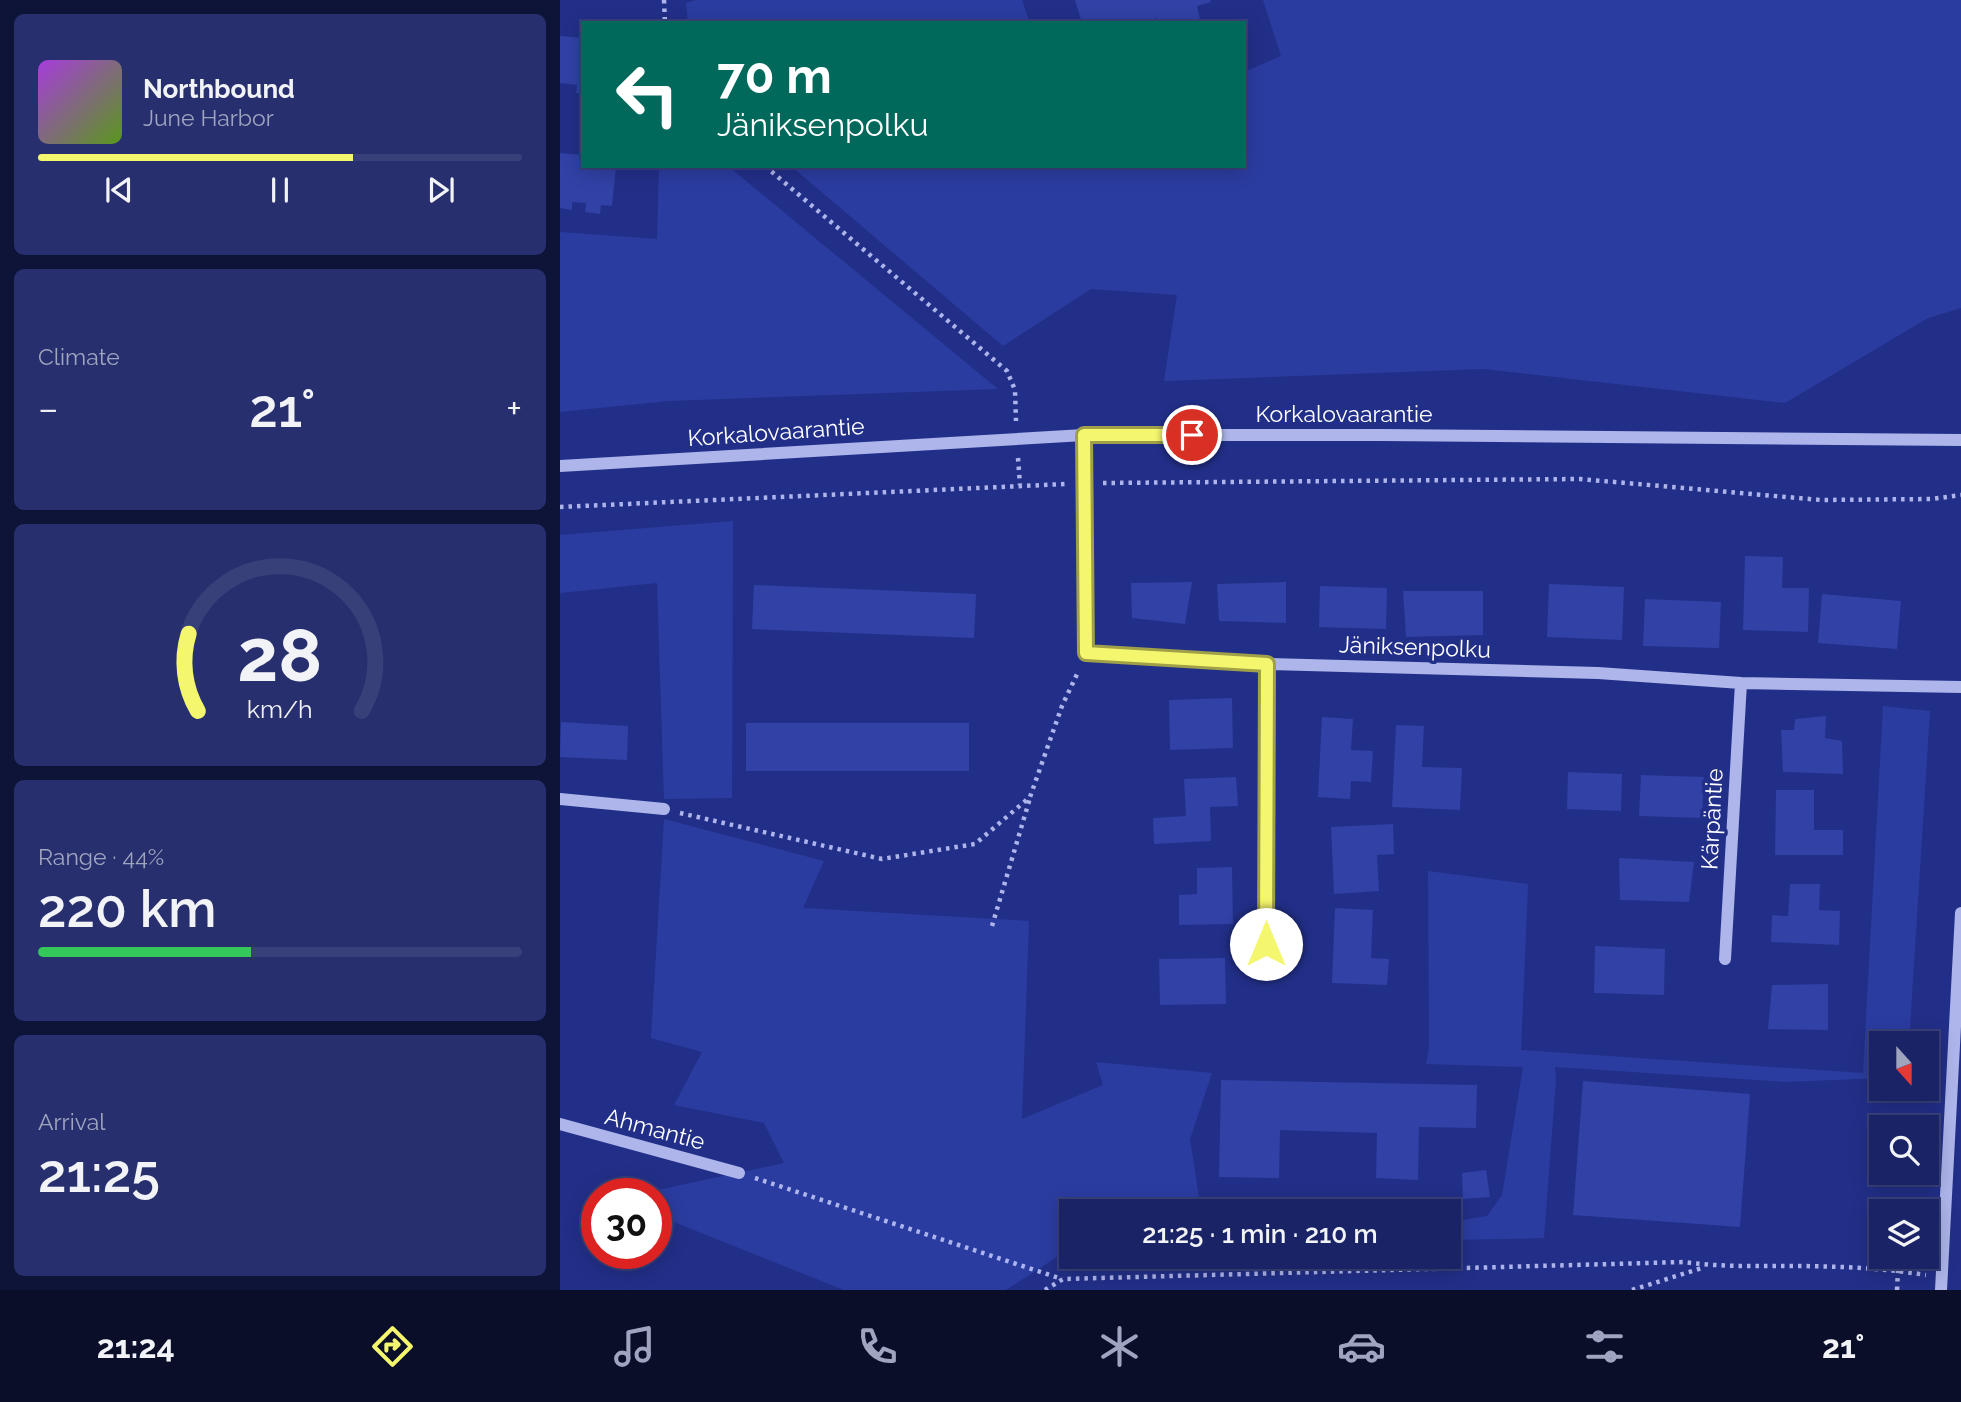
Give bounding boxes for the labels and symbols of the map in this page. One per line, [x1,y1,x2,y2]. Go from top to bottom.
street label: Korkalovaarantie [1255,400,1433,427]
pin [1162,405,1222,465]
street label: Korkalovaarantie [687,412,865,451]
street label: Jäniksenpolku [1339,630,1491,663]
street label: Kärpäntie [1695,768,1728,870]
position arrow [1229,907,1303,981]
north arrow [1869,1031,1939,1101]
street label: Ahmantie [602,1102,708,1155]
speed limit sign: 30 [581,1178,672,1269]

